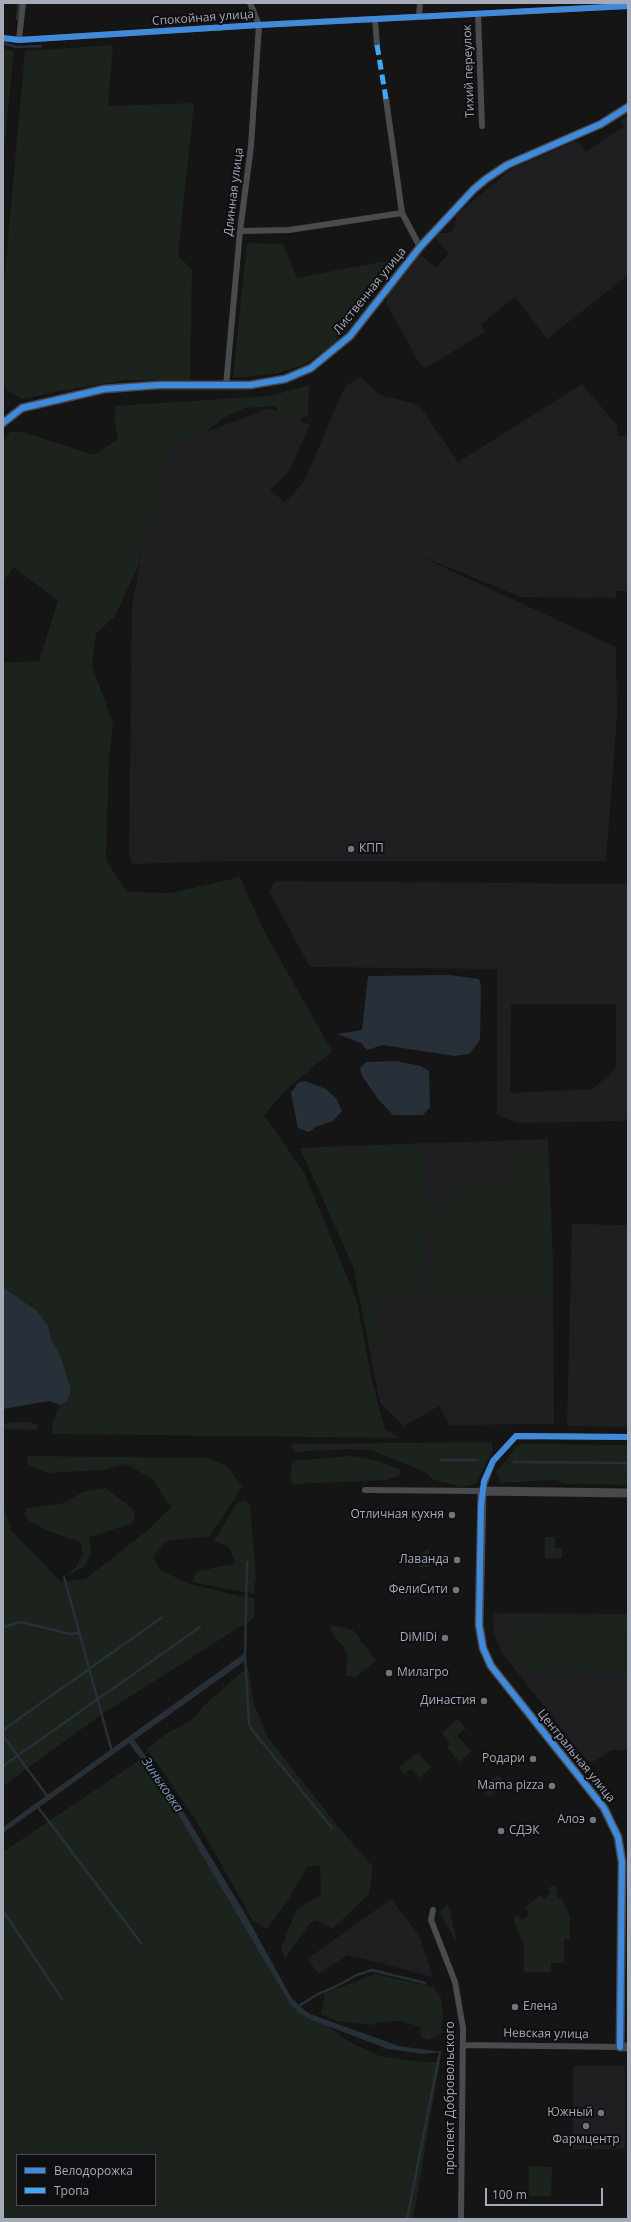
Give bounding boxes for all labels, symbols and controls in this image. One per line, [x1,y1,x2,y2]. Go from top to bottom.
street label: Спокойная улица [152,7,254,29]
street label: Тихий переулок [460,24,478,118]
street label: Длинная улица [221,147,247,237]
street label: Лиственная улица [331,245,409,337]
place label: КПП [359,842,384,856]
marker: КПП [346,844,356,854]
place label: Отличная кухня [350,1508,444,1522]
marker: Отличная кухня [447,1510,457,1520]
place label: Лаванда [399,1553,449,1567]
marker: Лаванда [452,1555,462,1565]
place label: ФелиСити [389,1583,448,1597]
marker: ФелиСити [451,1585,461,1595]
place label: DiMiDi [400,1631,437,1645]
marker: DiMiDi [440,1633,450,1643]
place label: Милагро [397,1666,449,1680]
marker: Милагро [384,1668,394,1678]
place label: Династия [420,1694,476,1708]
marker: Династия [479,1696,489,1706]
street label: Центральная улица [534,1707,618,1805]
place label: Родари [482,1752,525,1766]
water label: Зиньковка [138,1754,186,1816]
marker: Родари [528,1754,538,1764]
place label: Mama pizza [477,1779,544,1793]
marker: Mama pizza [547,1781,557,1791]
place label: Алоэ [557,1813,585,1827]
marker: Алоэ [588,1815,598,1825]
place label: СДЭК [509,1824,540,1838]
marker: СДЭК [496,1826,506,1836]
place label: Елена [523,2000,558,2014]
marker: Елена [510,2002,520,2012]
street label: проспект Добровольского [444,2021,458,2175]
street label: Невская улица [503,2026,589,2042]
place label: Южный [547,2106,593,2120]
marker: Южный [596,2108,606,2118]
marker: Фармцентр [581,2121,591,2131]
place label: Фармцентр [552,2133,620,2147]
legend [16,2154,156,2206]
text: Велодорожка [54,2162,133,2179]
scale bar [487,2180,605,2206]
text: Тропа [54,2182,89,2199]
text: 100 m [492,2186,527,2203]

